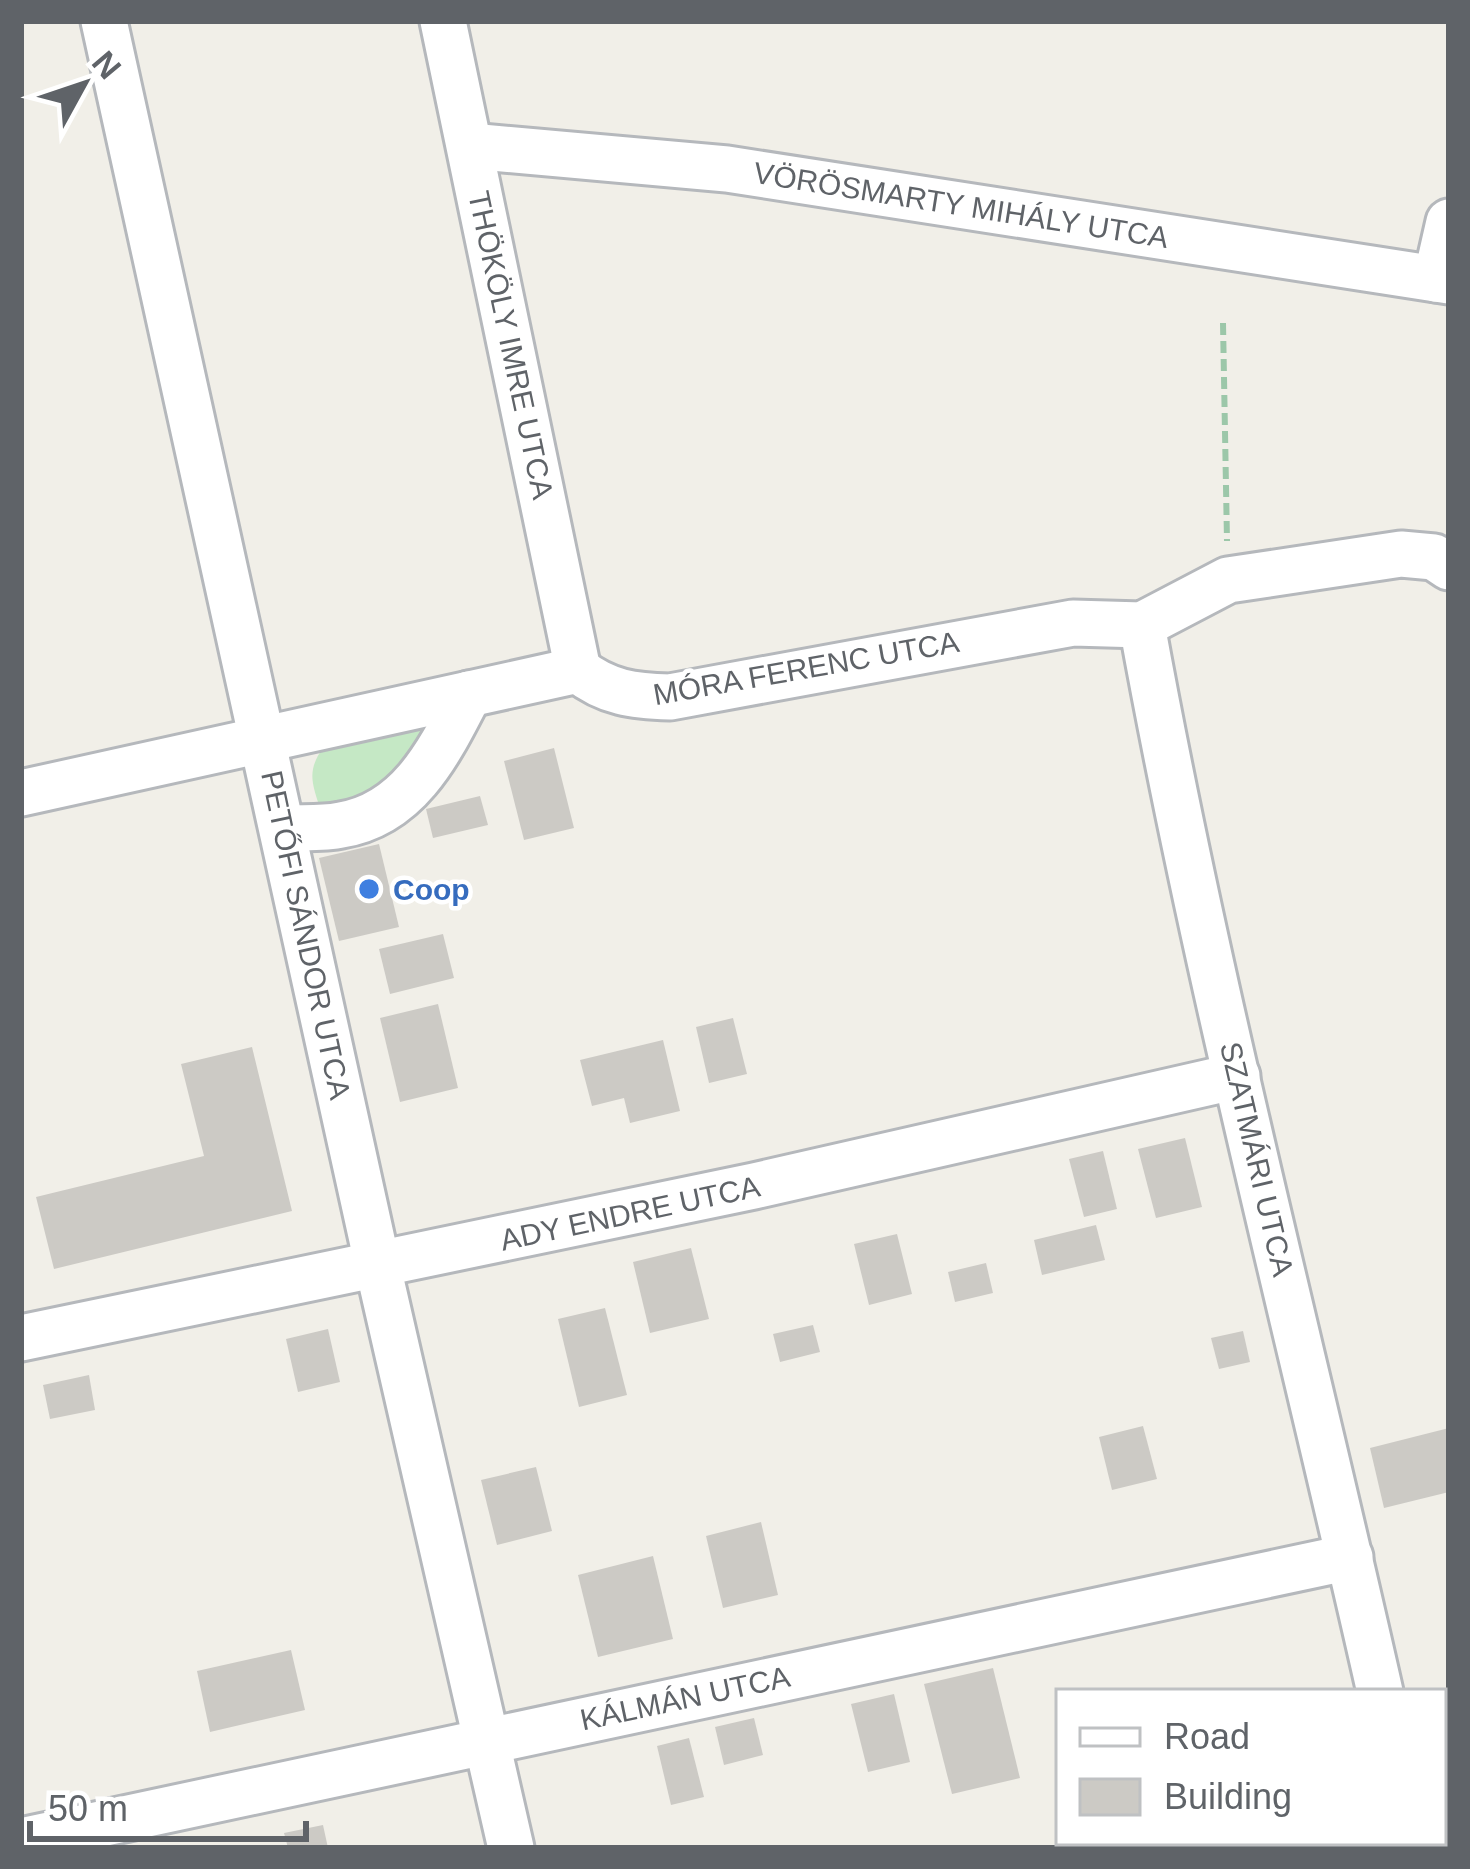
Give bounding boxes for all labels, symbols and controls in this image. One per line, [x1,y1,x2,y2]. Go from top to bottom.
north arrow [24,24,144,144]
text: N [85,44,128,86]
street label: VÖRÖSMARTY MIHÁLY UTCA [751,156,1171,254]
street label: THÖKÖLY IMRE UTCA [462,188,560,502]
street label: MÓRA FERENC UTCA [650,625,962,711]
street label: PETŐFI SÁNDOR UTCA [255,768,357,1102]
place label: Coop [393,873,470,906]
marker: Coop [356,876,382,902]
street label: SZATMÁRI UTCA [1214,1039,1300,1279]
street label: ADY ENDRE UTCA [497,1169,763,1257]
street label: KÁLMÁN UTCA [577,1660,793,1736]
legend [1056,1689,1446,1845]
text: Road [1164,1716,1250,1757]
scale bar [30,1767,306,1841]
text: Building [1164,1776,1292,1817]
text: 50 m [48,1788,128,1829]

